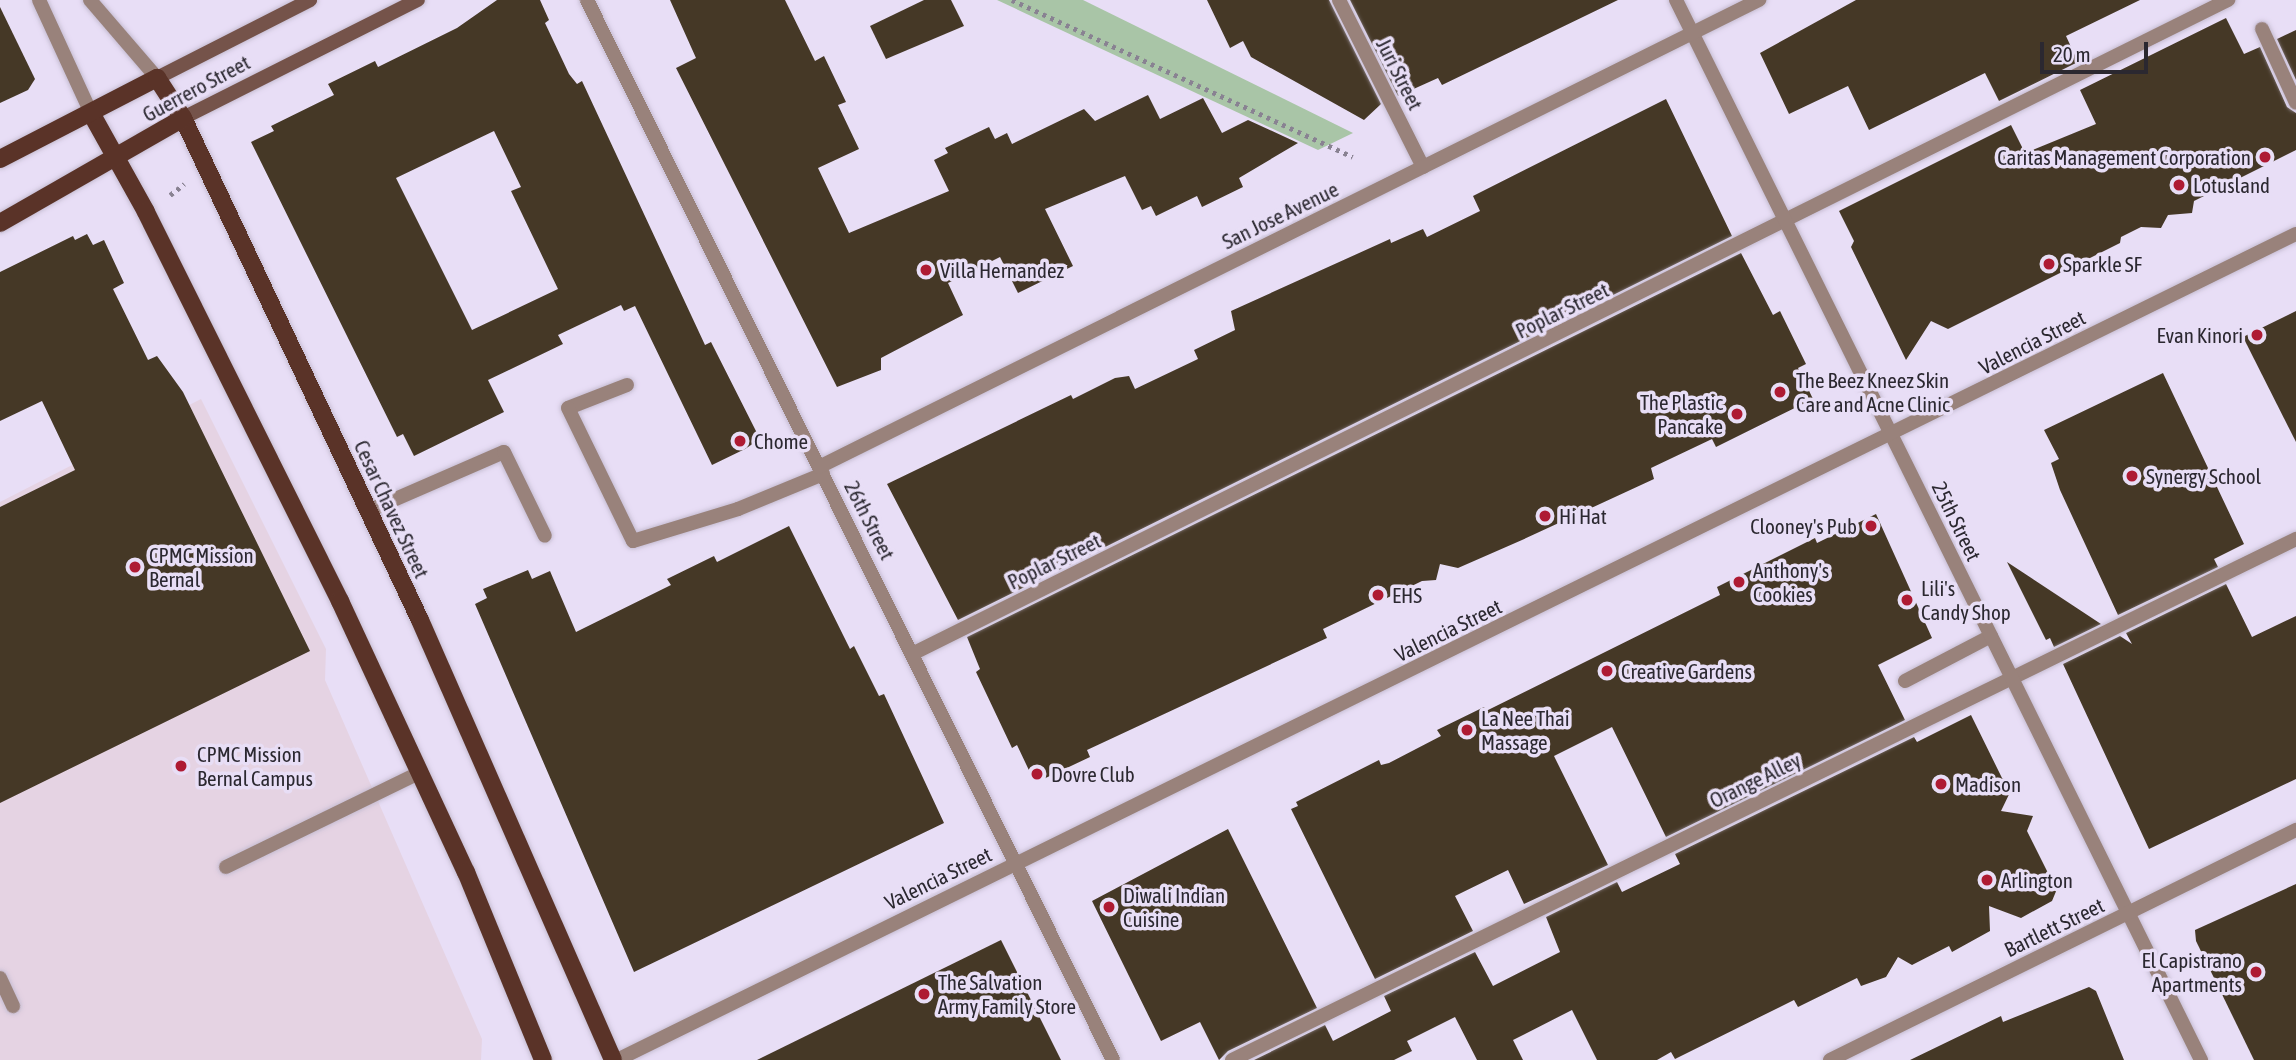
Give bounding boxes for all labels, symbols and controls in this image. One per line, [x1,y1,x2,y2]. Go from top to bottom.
scale bar [2044,28,2152,72]
street label: Juri Street [1371,34,1429,114]
text: 20 m [2053,42,2091,66]
street label: Guerrero Street [138,49,254,127]
place label: Caritas Management Corporation [1997,144,2251,170]
marker: Caritas Management Corporation [2257,149,2273,165]
place label: Lotusland [2193,172,2270,198]
street label: San Jose Avenue [1218,176,1342,254]
marker: Lotusland [2171,177,2187,193]
place label: Sparkle SF [2063,251,2142,277]
marker: Sparkle SF [2041,256,2057,272]
place label: Villa Hernandez [940,257,1064,283]
marker: Villa Hernandez [918,262,934,278]
street label: Poplar Street [1511,277,1613,343]
street label: Valencia Street [1975,304,2089,380]
place label: Evan Kinori [2157,322,2243,348]
marker: Evan Kinori [2249,327,2265,343]
place label: The Beez Kneez Skin Care and Acne Clinic [1796,367,1950,417]
marker: The Beez Kneez Skin Care and Acne Clinic [1770,382,1790,402]
place label: The Plastic Pancake [1640,389,1723,439]
marker: The Plastic Pancake [1729,406,1745,422]
place label: Chome [754,428,808,454]
marker: Chome [732,433,748,449]
street label: Cesar Chavez Street [349,436,435,582]
place label: Synergy School [2146,463,2261,489]
marker: Synergy School [2124,468,2140,484]
street label: 26th Street [839,476,901,564]
street label: 25th Street [1927,477,1987,565]
place label: Hi Hat [1559,503,1607,529]
marker: Hi Hat [1537,508,1553,524]
place label: Clooney's Pub [1750,513,1857,539]
marker: Clooney's Pub [1863,518,1879,534]
street label: Poplar Street [1003,528,1105,594]
place label: CPMC Mission Bernal [149,542,254,592]
place label: Anthony's Cookies [1753,557,1829,607]
marker: CPMC Mission Bernal [127,559,143,575]
marker: Anthony's Cookies [1731,574,1747,590]
place label: Lili's Candy Shop [1921,575,2011,625]
place label: EHS [1392,582,1422,608]
marker: EHS [1370,587,1386,603]
marker: Lili's Candy Shop [1899,592,1915,608]
street label: Valencia Street [1390,593,1506,667]
place label: Creative Gardens [1621,658,1752,684]
marker: Creative Gardens [1599,663,1615,679]
place label: La Nee Thai Massage [1481,705,1570,755]
marker: La Nee Thai Massage [1459,722,1475,738]
place label: CPMC Mission Bernal Campus [197,741,313,791]
street label: Orange Alley [1705,747,1805,813]
marker: CPMC Mission Bernal Campus [171,756,191,776]
place label: Dovre Club [1051,761,1135,787]
marker: Dovre Club [1029,766,1045,782]
place label: Madison [1955,771,2021,797]
marker: Madison [1933,776,1949,792]
street label: Valencia Street [880,841,996,915]
place label: Arlington [2001,867,2073,893]
marker: Arlington [1979,872,1995,888]
place label: Diwali Indian Cuisine [1123,882,1225,932]
street label: Bartlett Street [2000,892,2108,962]
marker: Diwali Indian Cuisine [1101,899,1117,915]
place label: El Capistrano Apartments [2142,947,2242,997]
marker: El Capistrano Apartments [2248,964,2264,980]
place label: The Salvation Army Family Store [938,969,1076,1019]
marker: The Salvation Army Family Store [916,986,932,1002]

